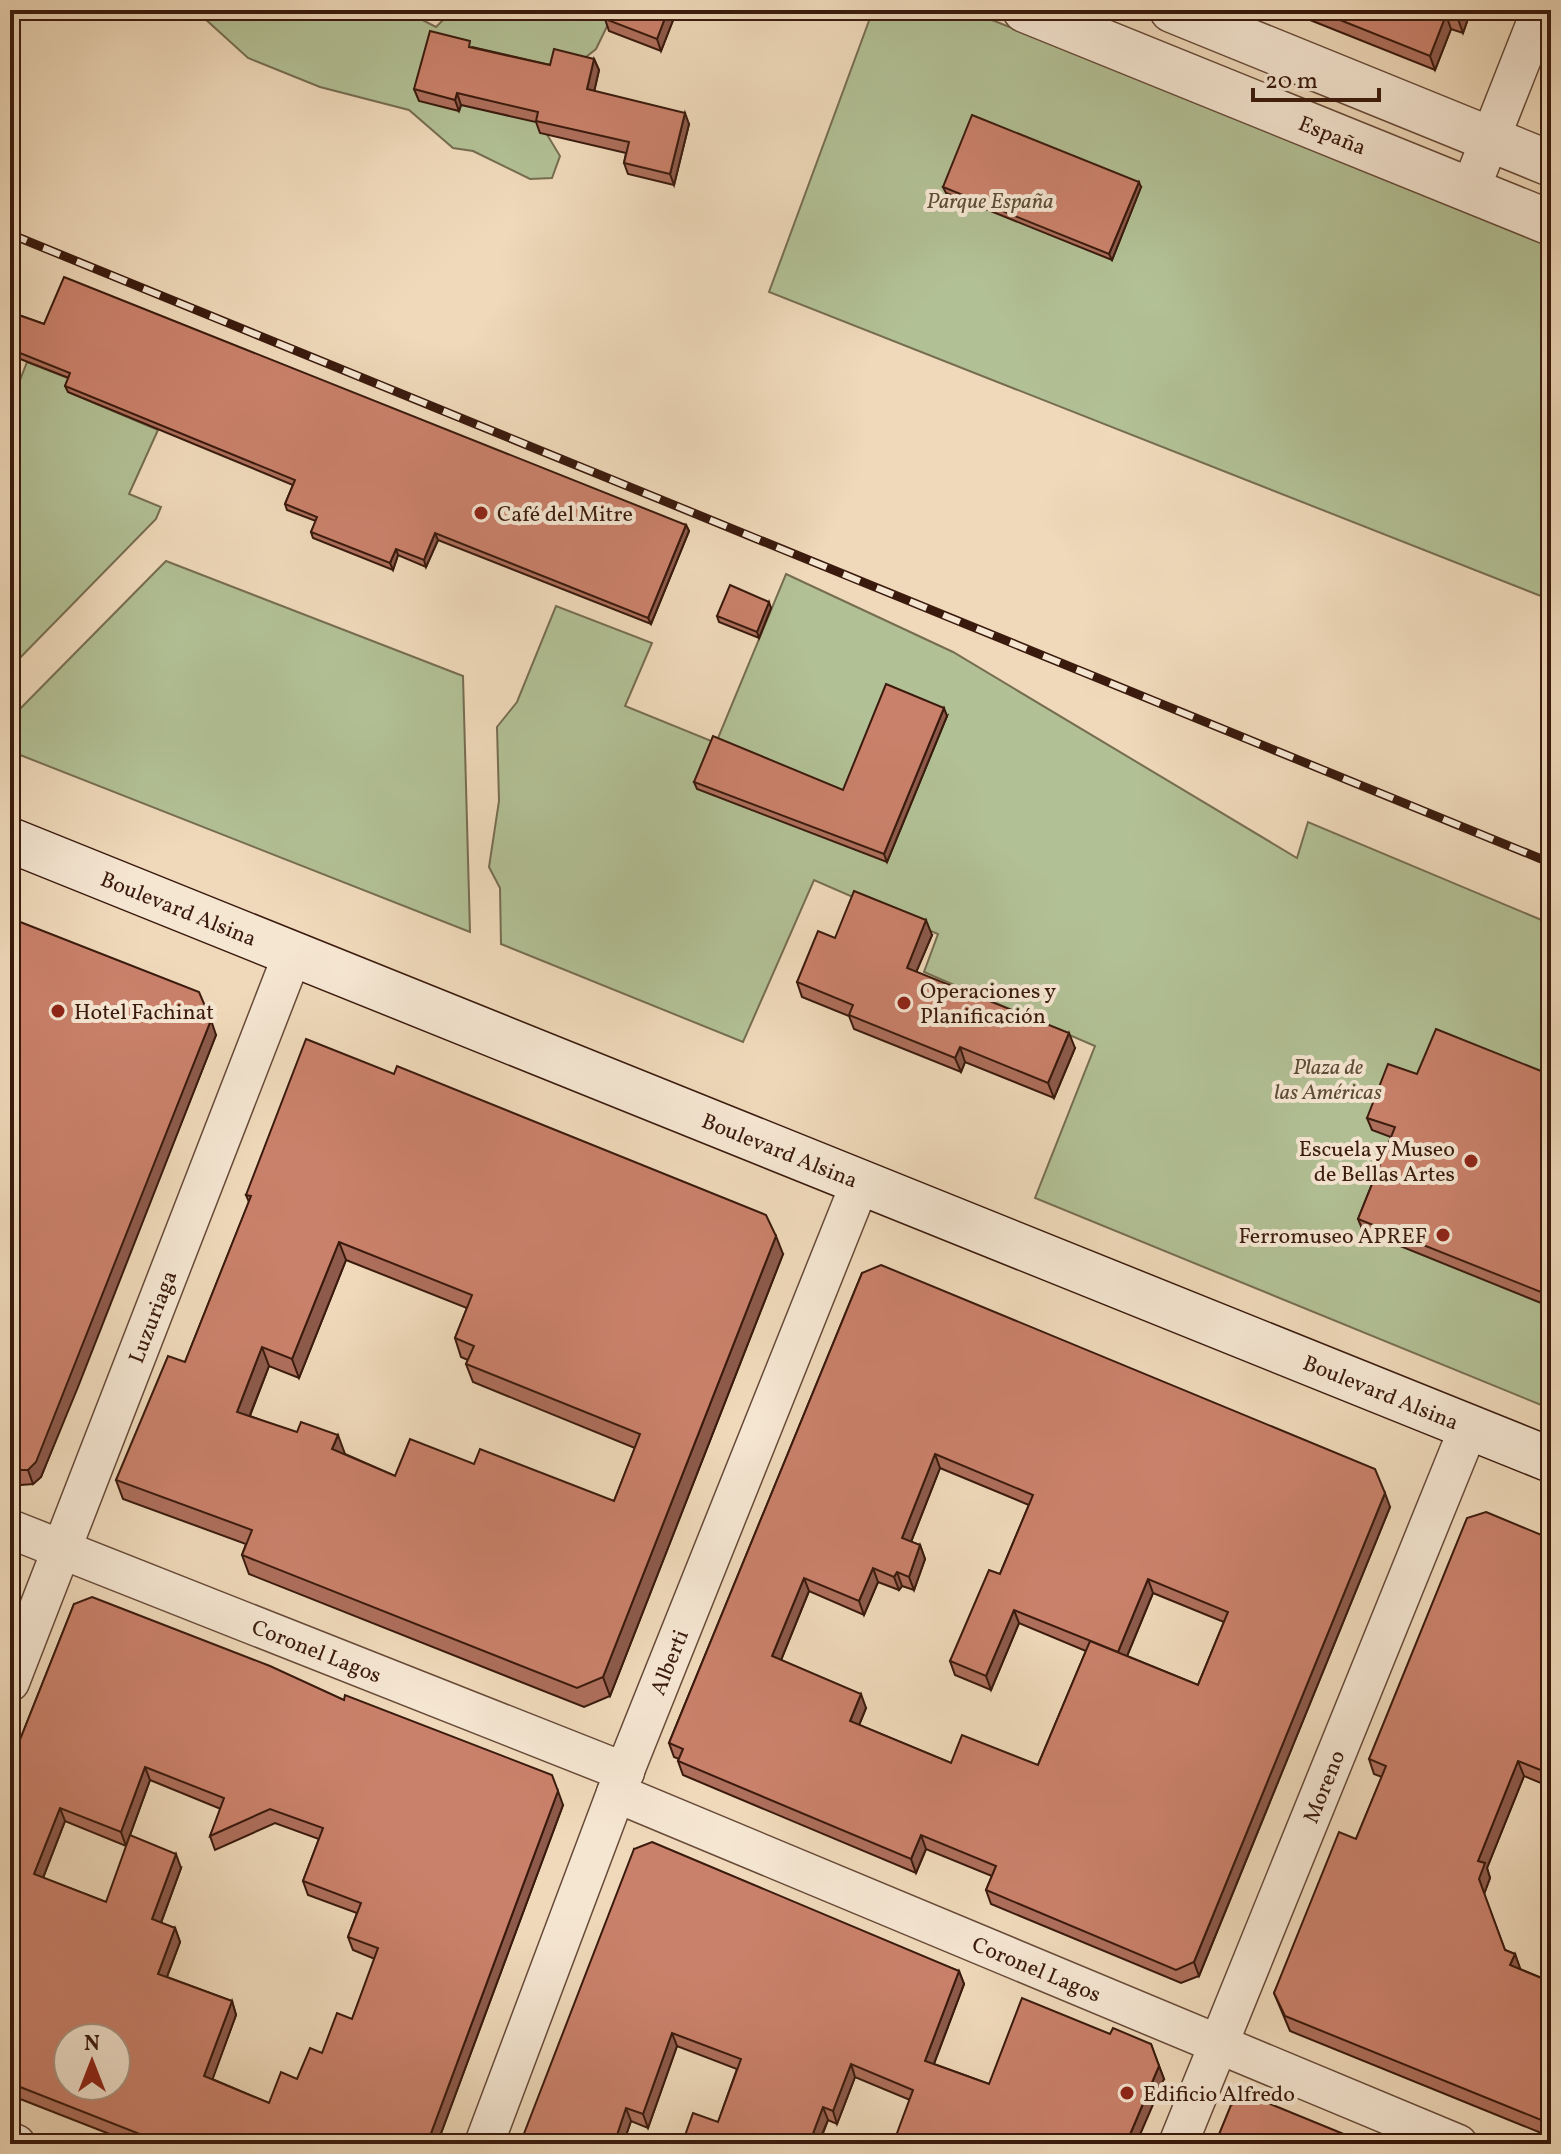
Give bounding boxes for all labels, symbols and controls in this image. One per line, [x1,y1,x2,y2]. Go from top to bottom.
scale bar [1253,52,1379,102]
text: 20 m [1265,65,1318,99]
street label: España [1293,109,1370,165]
park label: Parque España [926,187,1054,218]
place label: Café del Mitre [497,500,633,531]
marker: Café del Mitre [472,504,490,522]
street label: Boulevard Alsina [95,865,261,956]
place label: Operaciones y Planificación [920,977,1056,1033]
marker: Operaciones y Planificación [895,994,913,1012]
place label: Hotel Fachinat [74,998,214,1029]
marker: Hotel Fachinat [49,1002,67,1020]
park label: Plaza de las Américas [1274,1053,1382,1109]
street label: Boulevard Alsina [697,1107,862,1197]
place label: Escuela y Museo de Bellas Artes [1299,1135,1455,1191]
marker: Escuela y Museo de Bellas Artes [1462,1152,1480,1170]
place label: Ferromuseo APREF [1238,1222,1427,1253]
marker: Ferromuseo APREF [1434,1226,1452,1244]
street label: Luzuriaga [122,1267,186,1368]
street label: Boulevard Alsina [1298,1349,1463,1439]
street label: Coronel Lagos [246,1613,386,1692]
street label: Alberti [644,1626,698,1700]
street label: Moreno [1297,1746,1354,1828]
street label: Coronel Lagos [967,1930,1105,2011]
north arrow [52,2022,132,2102]
text: N [84,2029,100,2060]
place label: Edificio Alfredo [1143,2080,1295,2111]
marker: Edificio Alfredo [1118,2084,1136,2102]

